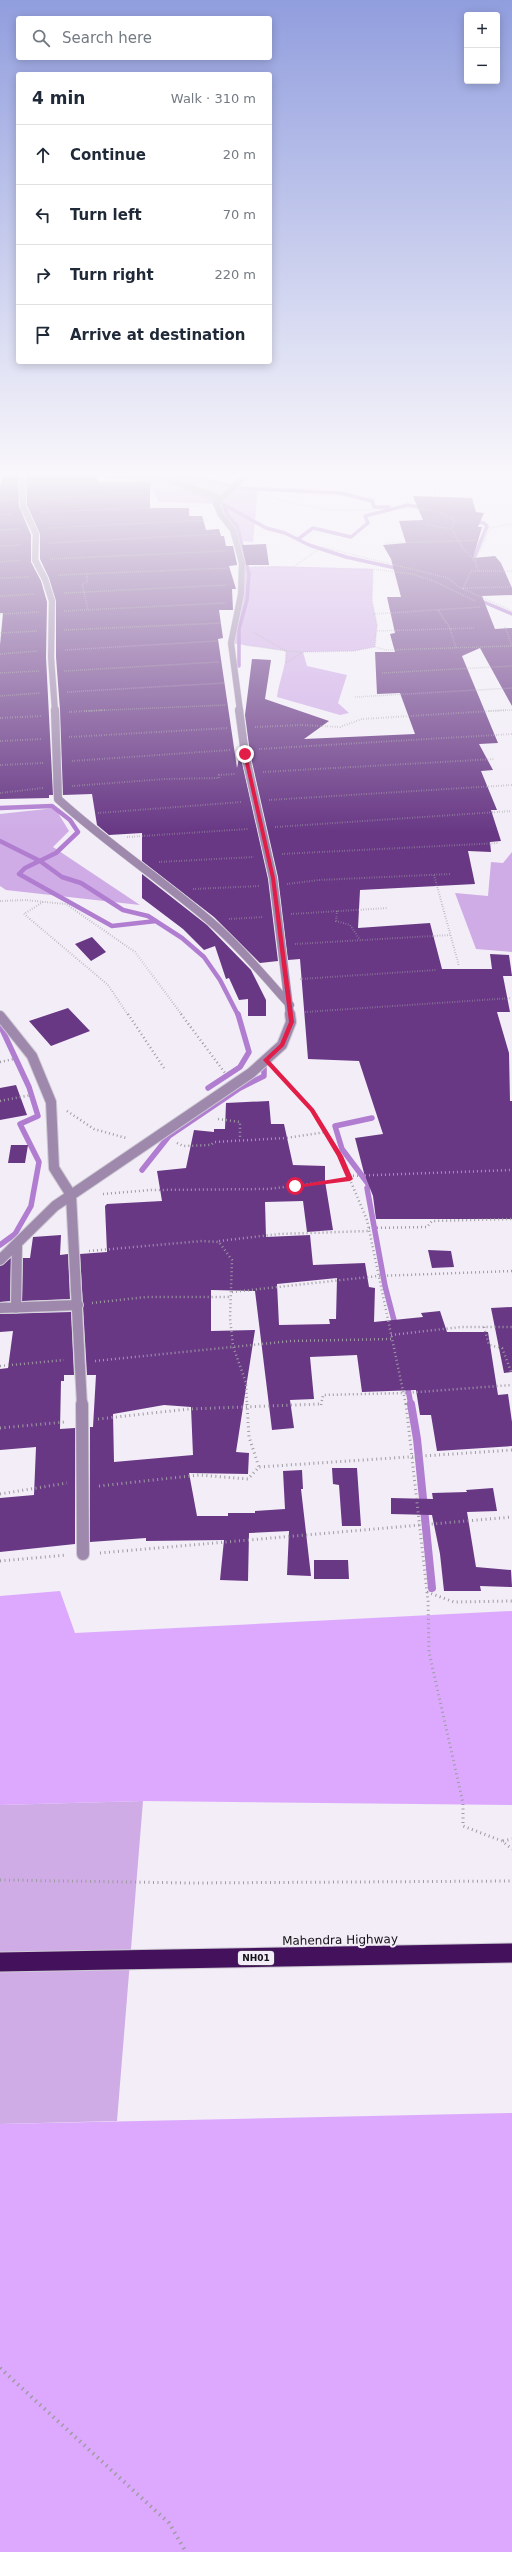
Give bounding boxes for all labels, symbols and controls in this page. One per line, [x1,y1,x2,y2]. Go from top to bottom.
map controls [464,12,500,84]
button: + [464,12,500,48]
search box [16,16,272,60]
icon: search [30,27,52,49]
text: Search here [62,29,152,47]
button: − [464,48,500,84]
text: 4 min [32,88,85,108]
text: Walk · 310 m [171,91,256,106]
icon: ahead [32,144,54,166]
text: Continue [70,146,146,164]
text: 20 m [223,147,256,162]
icon: left [32,204,54,226]
text: Turn left [70,206,142,224]
text: 70 m [223,207,256,222]
icon: right [32,264,54,286]
text: Turn right [70,266,154,284]
text: 220 m [214,267,256,282]
icon: arrive [32,324,54,346]
text: Arrive at destination [70,326,245,344]
route end [236,745,254,763]
route start [286,1177,304,1195]
street label: Mahendra Highway [282,1932,398,1948]
road number: NH01 [238,1951,274,1965]

